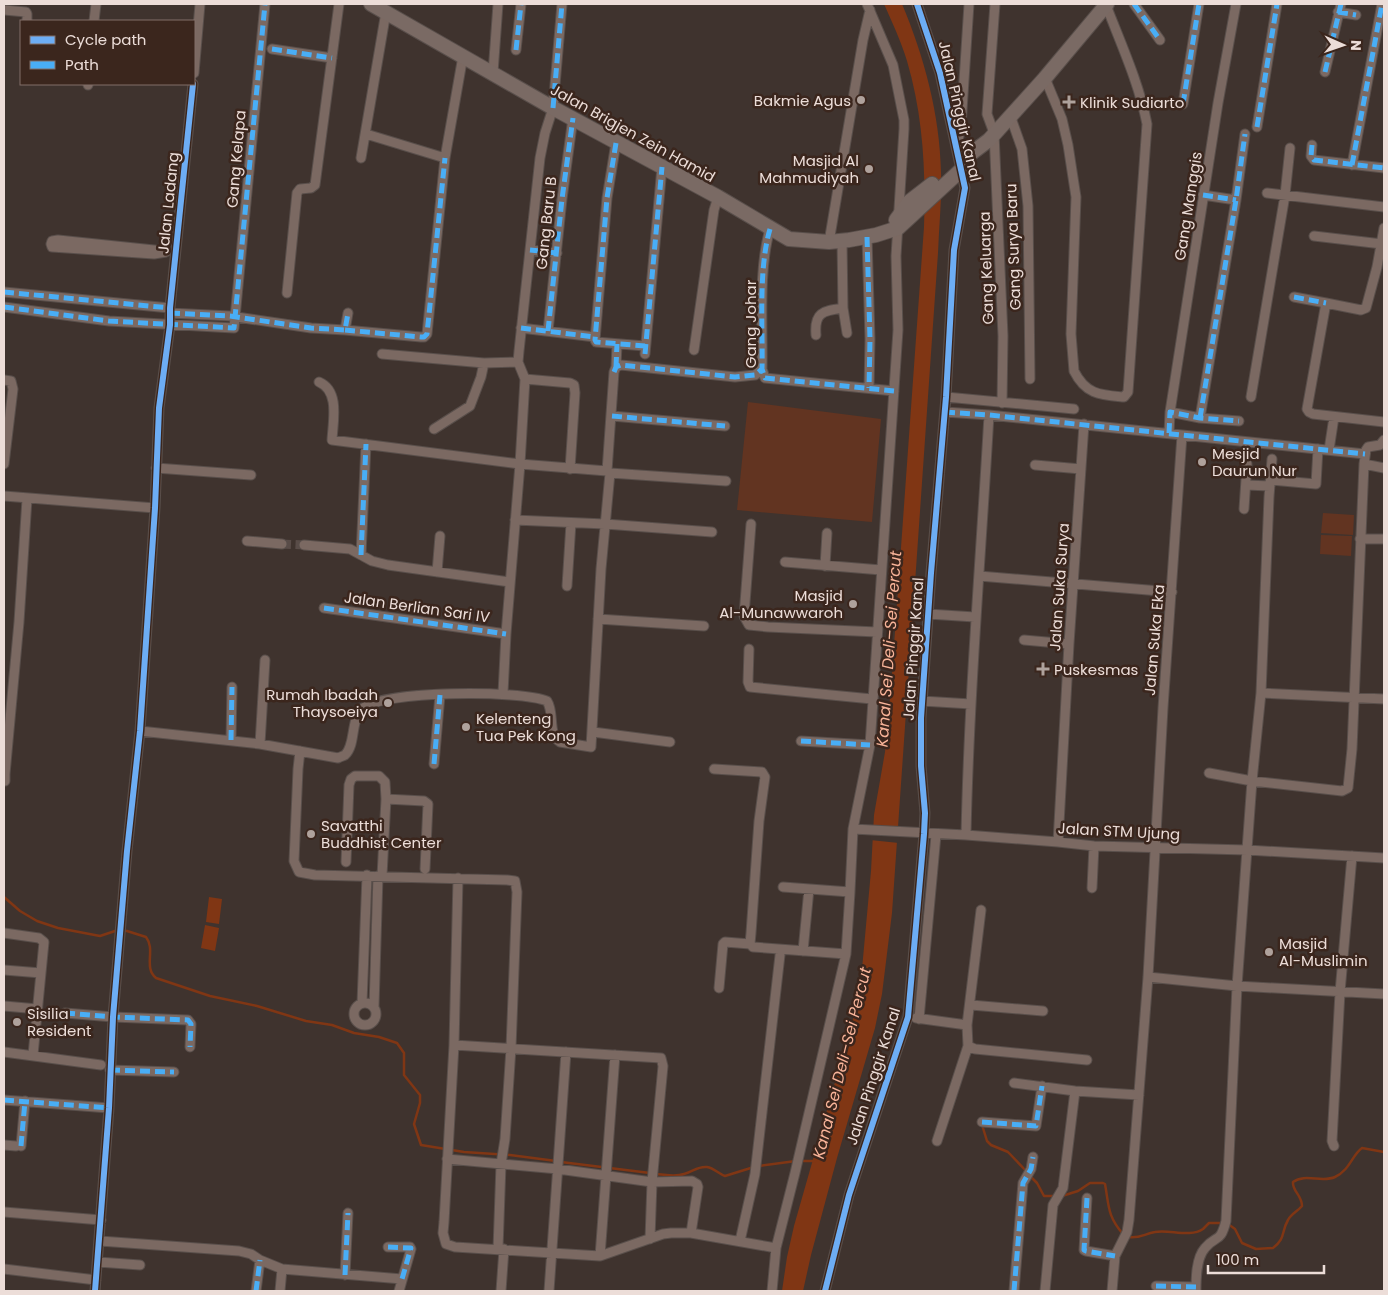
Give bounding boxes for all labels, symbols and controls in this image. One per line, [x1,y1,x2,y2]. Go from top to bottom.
legend [20,20,195,85]
north arrow [1318,20,1368,70]
text: Cycle path [65,29,146,50]
street label: Jalan Pinggir Kanal [934,39,986,183]
text: N [1346,40,1366,51]
text: Path [65,54,99,75]
street label: Jalan Brigjen Zein Hamid [547,79,719,187]
place label: Bakmie Agus [754,90,851,111]
place label: Klinik Sudiarto [1080,92,1184,113]
marker: Bakmie Agus [855,94,867,106]
marker: Klinik Sudiarto [1062,95,1076,109]
street label: Gang Kelapa [221,109,251,209]
place label: Masjid Al Mahmudiyah [759,150,859,188]
street label: Gang Manggis [1169,150,1207,262]
street label: Jalan Ladang [152,151,184,255]
marker: Masjid Al Mahmudiyah [863,163,875,175]
street label: Gang Baru B [531,176,561,270]
street label: Gang Surya Baru [1000,183,1026,311]
street label: Gang Keluarga [974,211,998,325]
street label: Gang Johar [740,279,761,368]
place label: Mesjid Daurun Nur [1212,443,1297,481]
marker: Mesjid Daurun Nur [1196,456,1208,468]
street label: Jalan Suka Surya [1044,522,1074,652]
water label: Kanal Sei Deli–Sei Percut [871,549,907,748]
street label: Jalan Pinggir Kanal [898,577,928,721]
street label: Jalan Suka Eka [1139,584,1169,696]
place label: Masjid Al-Munawwaroh [719,585,843,623]
street label: Jalan Berlian Sari IV [343,586,491,628]
marker: Masjid Al-Munawwaroh [847,598,859,610]
place label: Puskesmas [1054,659,1139,680]
marker: Puskesmas [1036,662,1050,676]
place label: Rumah Ibadah Thaysoeiya [266,684,378,722]
marker: Rumah Ibadah Thaysoeiya [382,697,394,709]
place label: Kelenteng Tua Pek Kong [476,708,576,746]
marker: Kelenteng Tua Pek Kong [460,721,472,733]
place label: Savatthi Buddhist Center [321,815,442,853]
street label: Jalan STM Ujung [1057,817,1181,845]
marker: Savatthi Buddhist Center [305,828,317,840]
place label: Masjid Al-Muslimin [1279,933,1368,971]
marker: Masjid Al-Muslimin [1263,946,1275,958]
water label: Kanal Sei Deli–Sei Percut [807,964,877,1161]
place label: Sisilia Resident [27,1003,91,1041]
street label: Jalan Pinggir Kanal [841,1004,905,1148]
marker: Sisilia Resident [11,1016,23,1028]
scale bar [1208,1242,1324,1274]
text: 100 m [1216,1249,1259,1270]

